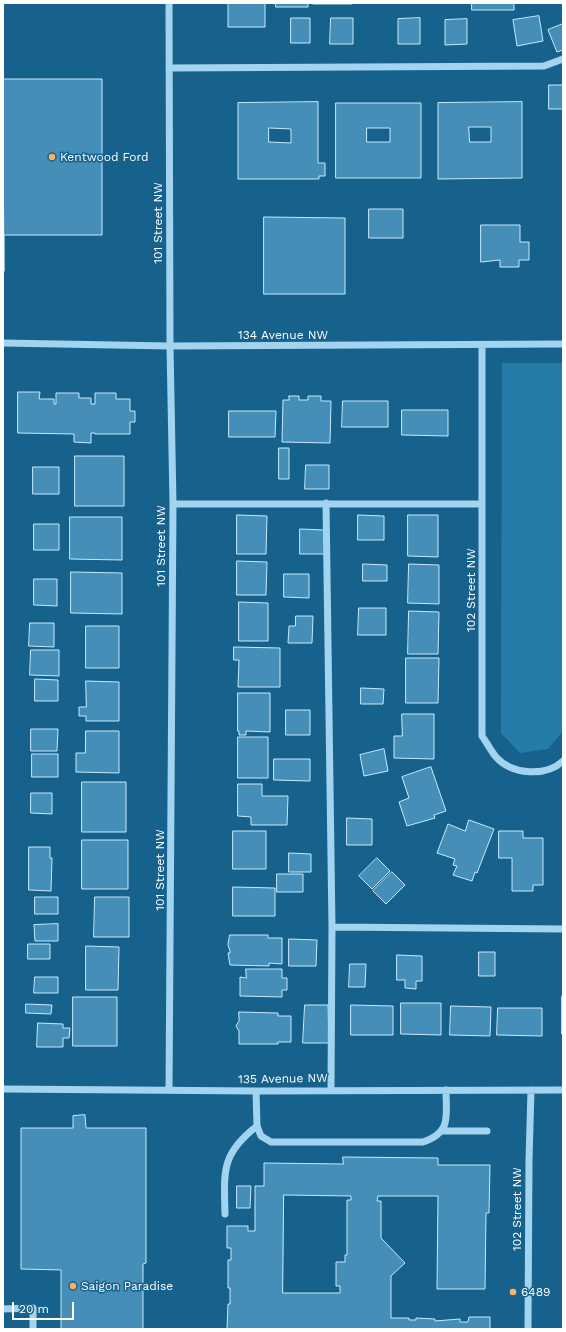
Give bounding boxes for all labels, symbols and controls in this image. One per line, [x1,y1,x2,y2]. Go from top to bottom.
place label: Kentwood Ford [60,150,149,164]
marker: Kentwood Ford [47,152,57,162]
street label: 101 Street NW [151,182,165,264]
street label: 134 Avenue NW [238,328,328,342]
street label: 101 Street NW [154,505,168,587]
street label: 102 Street NW [464,548,478,632]
street label: 101 Street NW [153,829,167,911]
street label: 135 Avenue NW [238,1071,328,1087]
street label: 102 Street NW [510,1167,524,1251]
place label: Saigon Paradise [81,1279,173,1293]
marker: Saigon Paradise [68,1281,78,1291]
place label: 6489 [521,1285,550,1299]
marker: 6489 [508,1287,518,1297]
scale bar [14,1294,76,1320]
text: 20 m [19,1302,49,1316]

